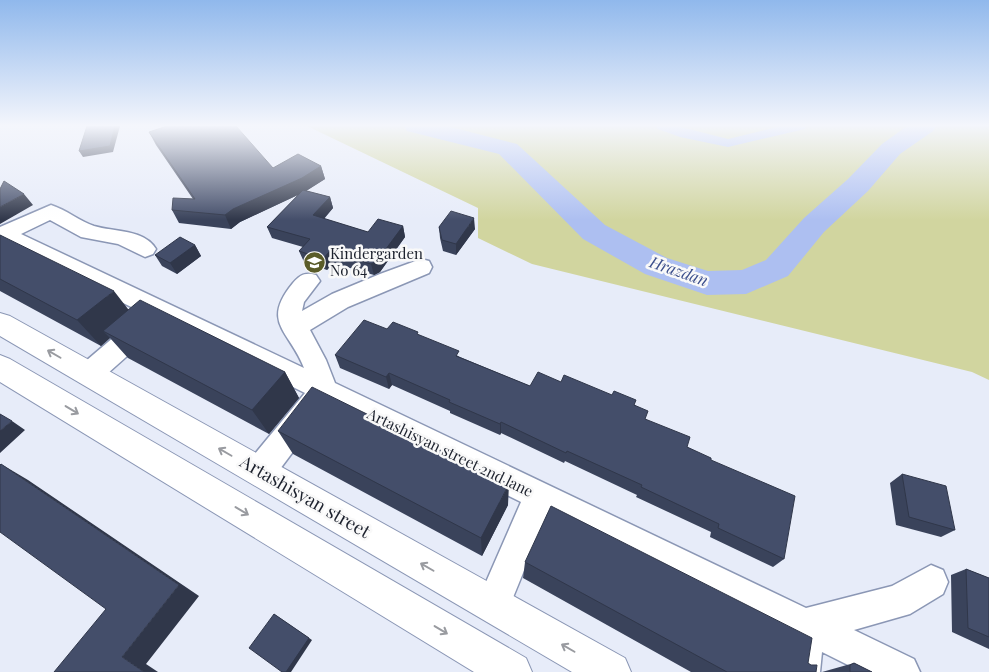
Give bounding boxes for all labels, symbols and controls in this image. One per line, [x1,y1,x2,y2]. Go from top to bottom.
place label: Kindergarden No 64 [330,243,423,280]
water label: Hrazdan [646,250,711,290]
school or university icon: Kindergarden No 64 [302,251,326,275]
one-way arrow [47,348,62,358]
street label: Artashisyan street 2nd lane [363,403,537,501]
one-way arrow [64,405,78,415]
one-way arrow [219,446,233,456]
street label: Artashisyan street [235,449,375,543]
one-way arrow [234,506,248,516]
one-way arrow [420,562,435,572]
one-way arrow [434,625,449,635]
one-way arrow [562,642,576,652]

